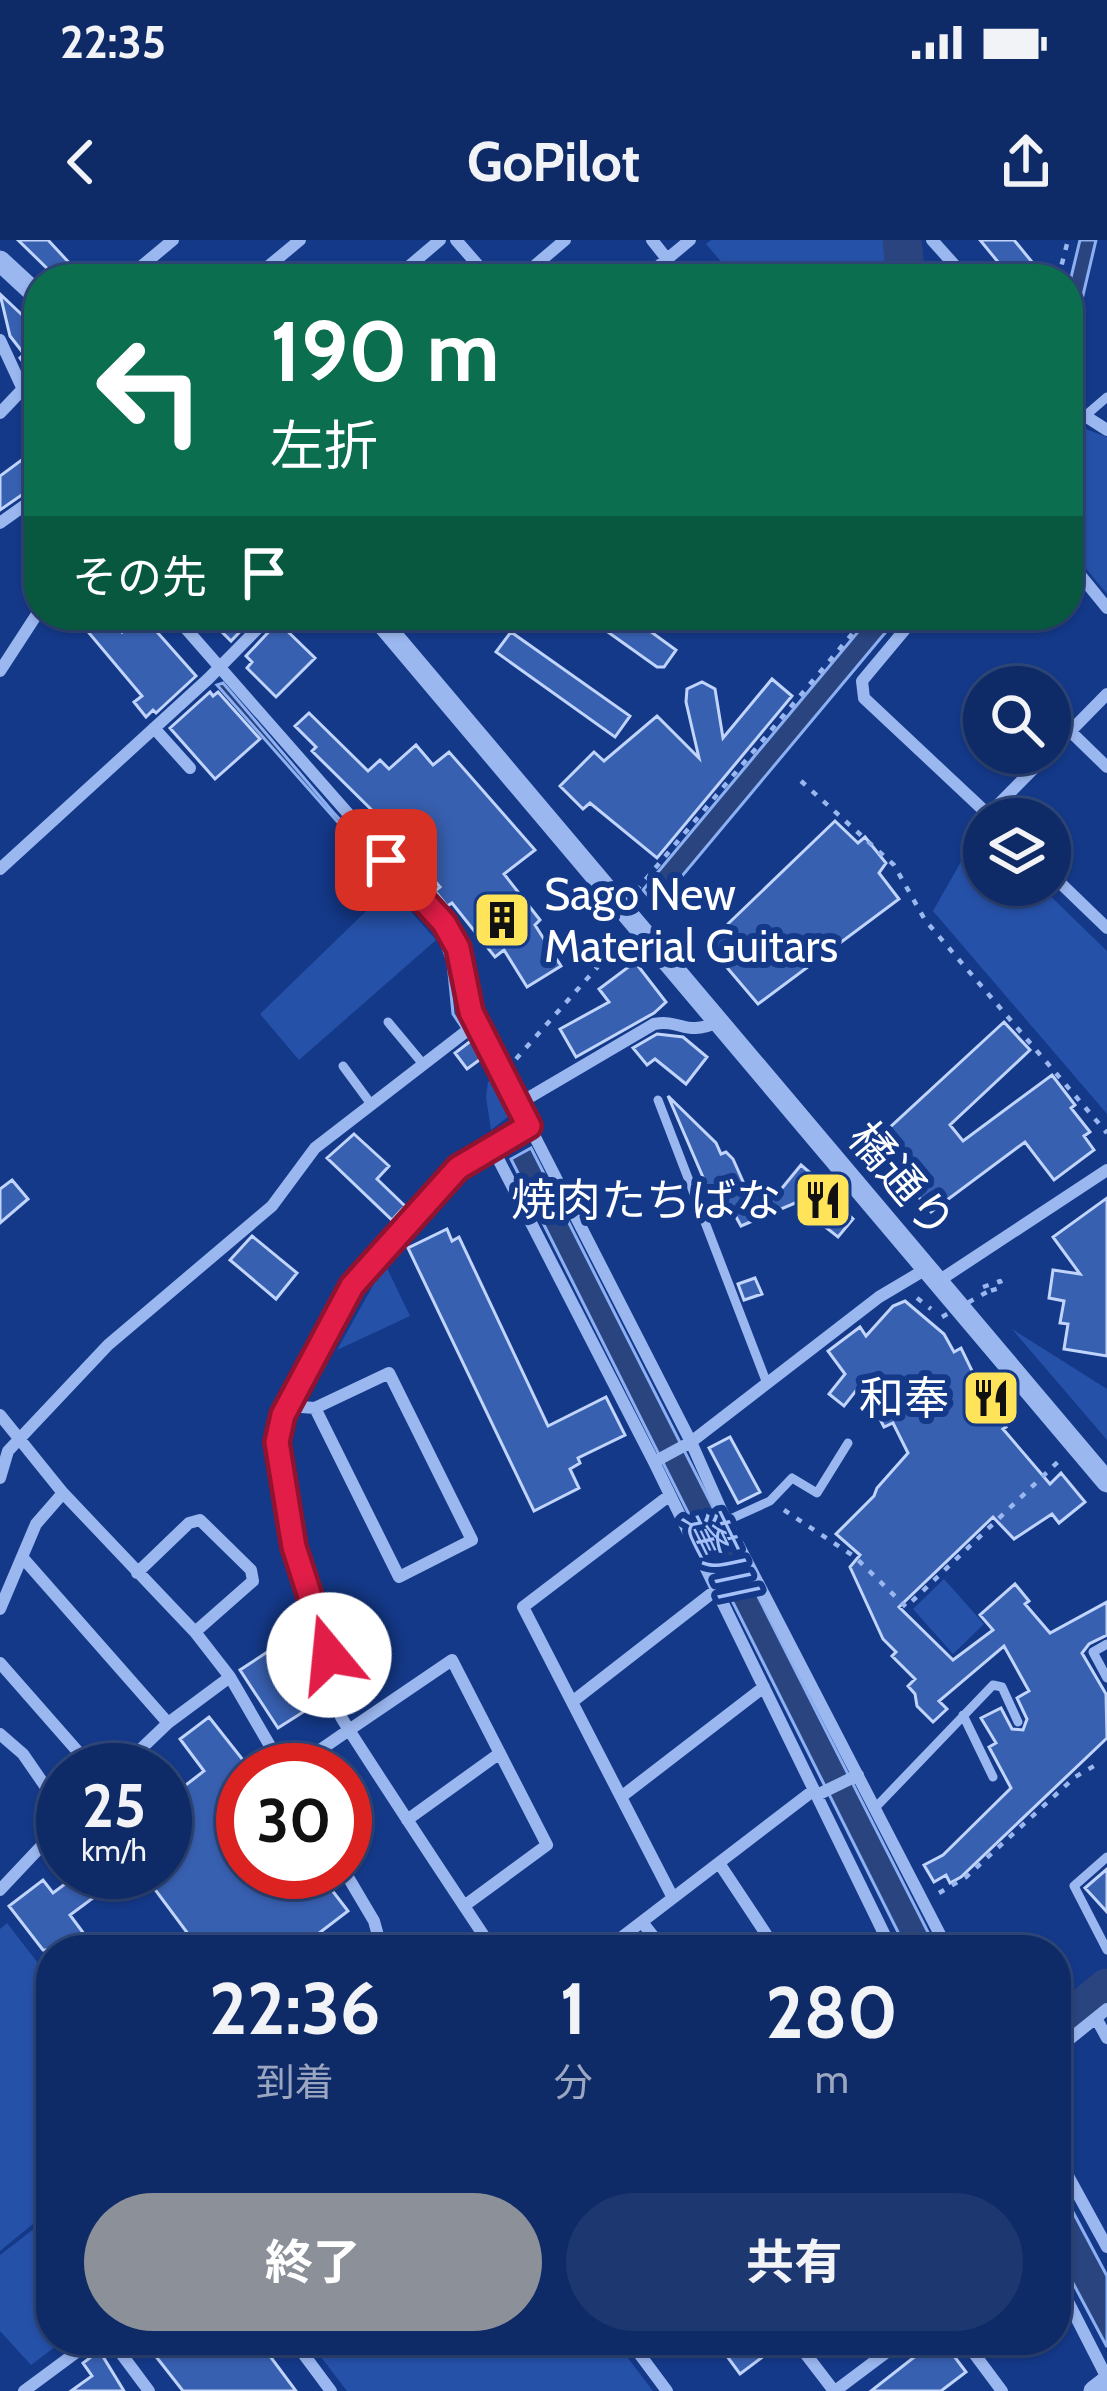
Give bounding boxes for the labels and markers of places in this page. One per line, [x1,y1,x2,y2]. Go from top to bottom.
pin [335,809,437,911]
place label: Sago New Material Guitars [544,867,838,973]
building icon: Sago New Material Guitars [471,889,533,951]
restaurant icon: 焼肉たちばな [792,1169,854,1231]
place label: 焼肉たちばな [511,1173,781,1227]
restaurant icon: 和奉 [960,1367,1022,1429]
place label: 和奉 [859,1371,949,1425]

